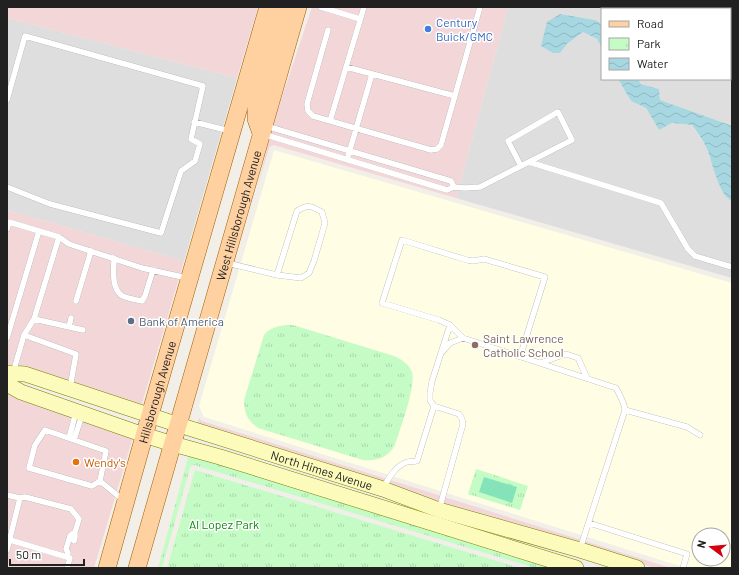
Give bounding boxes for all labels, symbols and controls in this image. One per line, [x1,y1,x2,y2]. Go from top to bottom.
legend [601,8,731,80]
place label: Century Buick/GMC [436,15,493,43]
text: Road [637,16,664,30]
marker: Century Buick/GMC [423,24,433,34]
text: Park [637,36,661,50]
text: Water [637,56,669,70]
street label: West Hillsborough Avenue [213,149,264,282]
place label: Bank of America [139,314,224,328]
marker: Bank of America [126,316,136,326]
place label: Saint Lawrence Catholic School [483,331,564,359]
street label: Hillsborough Avenue [135,339,178,445]
marker: Saint Lawrence Catholic School [470,340,480,350]
street label: North Himes Avenue [269,447,374,492]
place label: Wendy's [84,455,126,469]
marker: Wendy's [71,457,81,467]
park label: Al Lopez Park [189,517,259,531]
north arrow [691,527,731,567]
text: N [694,539,708,549]
scale bar [10,541,84,567]
text: 50 m [16,547,41,561]

